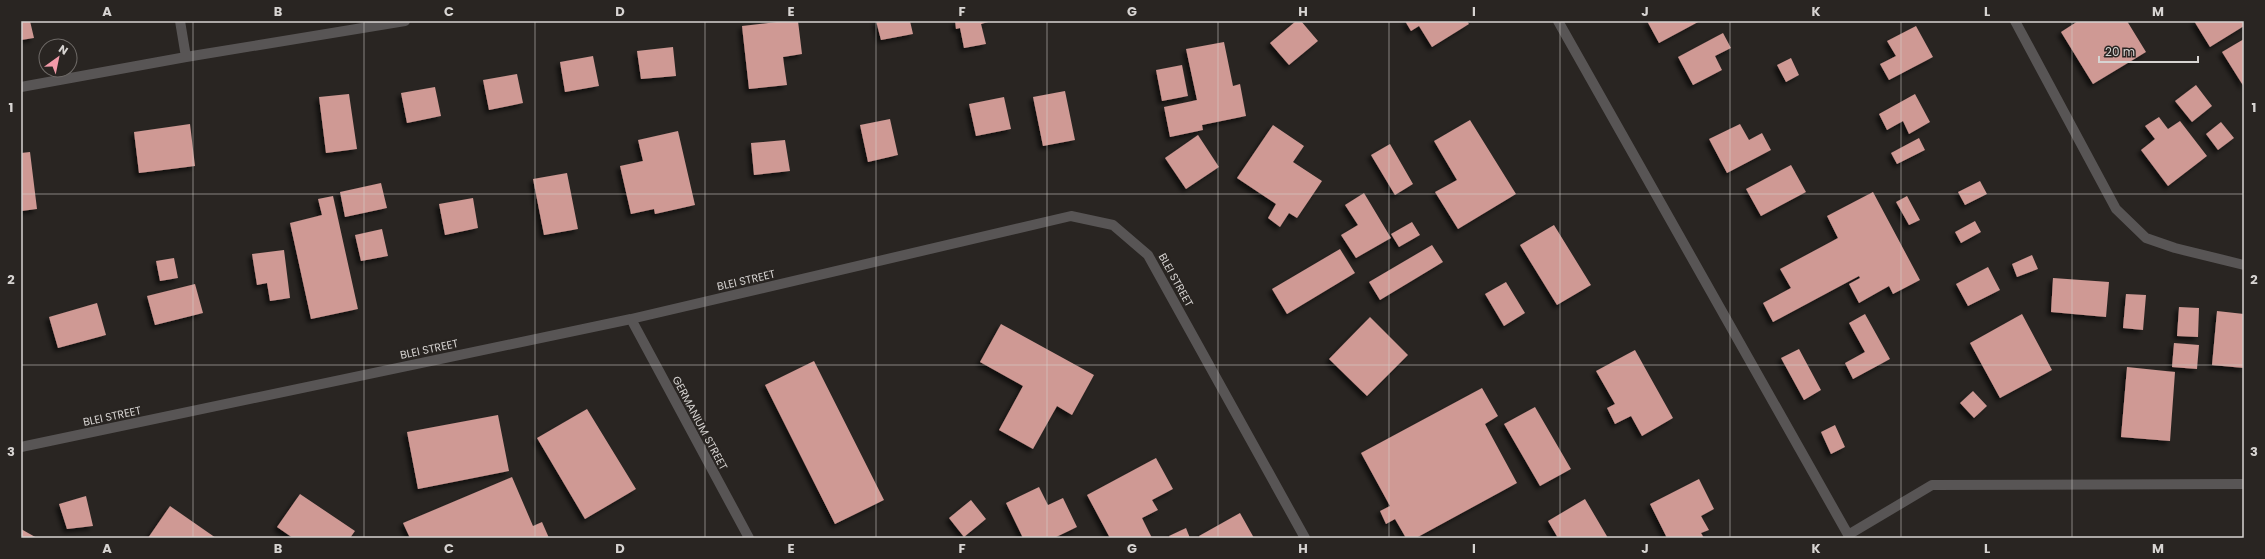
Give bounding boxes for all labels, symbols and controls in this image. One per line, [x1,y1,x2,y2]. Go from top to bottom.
text: A [102,2,112,21]
text: B [274,2,283,21]
text: C [444,2,454,21]
text: D [615,2,625,21]
text: E [787,2,795,21]
text: F [958,2,966,21]
text: G [1127,2,1137,21]
text: H [1298,2,1308,21]
text: I [1472,2,1476,21]
text: J [1641,2,1649,21]
text: K [1811,2,1821,21]
text: L [1984,2,1990,21]
text: M [2152,2,2164,21]
north arrow [38,38,78,78]
scale bar [2099,38,2198,64]
text: N [56,41,71,59]
text: 20 m [2105,43,2135,60]
text: 1 [9,98,13,117]
text: 1 [2252,98,2256,117]
street label: BLEI STREET [1155,250,1197,310]
street label: BLEI STREET [715,266,777,294]
text: 2 [7,270,15,289]
text: 2 [2250,270,2258,289]
street label: BLEI STREET [398,335,460,363]
street label: GERMANIUM STREET [668,373,732,473]
street label: BLEI STREET [81,402,143,430]
text: 3 [7,442,15,461]
text: 3 [2250,442,2258,461]
text: A [102,539,112,558]
text: B [274,539,283,558]
text: C [444,539,454,558]
text: D [615,539,625,558]
text: E [787,539,795,558]
text: F [958,539,966,558]
text: G [1127,539,1137,558]
text: H [1298,539,1308,558]
text: I [1472,539,1476,558]
text: J [1641,539,1649,558]
text: K [1811,539,1821,558]
text: L [1984,539,1990,558]
text: M [2152,539,2164,558]

